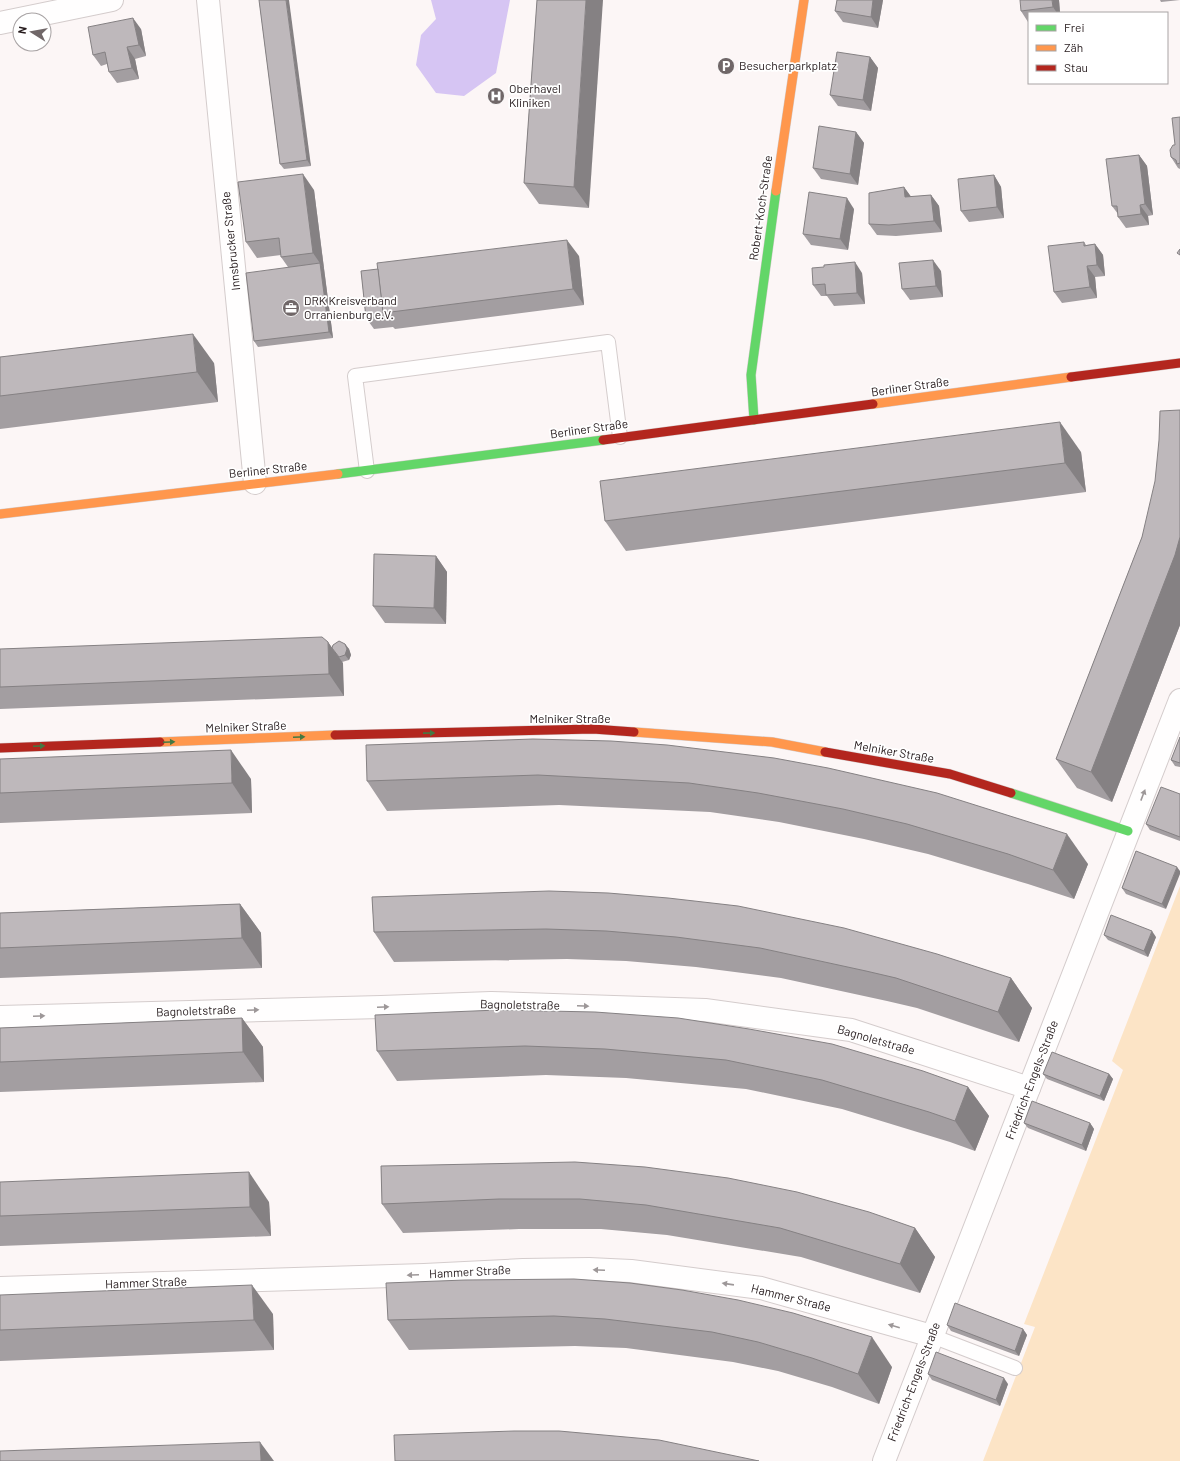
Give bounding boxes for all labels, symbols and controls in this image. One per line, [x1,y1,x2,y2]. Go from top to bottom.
north arrow [12,12,52,52]
legend [1028,12,1168,84]
text: Frei [1064,20,1084,34]
text: N [15,25,29,35]
text: Zäh [1064,40,1083,54]
parking icon: Besucherparkplatz [716,56,736,76]
place label: Besucherparkplatz [739,58,837,72]
text: Stau [1064,60,1088,74]
place label: Oberhavel Kliniken [509,81,561,109]
hospital icon: Oberhavel Kliniken [486,86,506,106]
street label: Robert-Koch-Straße [746,154,774,261]
street label: Innsbrucker Straße [218,191,242,291]
place label: DRK Kreisverband Orranienburg e.V. [304,293,397,321]
office icon: DRK Kreisverband Orranienburg e.V. [281,298,301,318]
street label: Berliner Straße [870,374,950,398]
street label: Berliner Straße [549,416,629,440]
street label: Berliner Straße [228,458,308,480]
street label: Melniker Straße [529,711,611,725]
street label: Melniker Straße [205,718,287,734]
one-way arrow [423,730,436,736]
one-way arrow [293,734,306,740]
street label: Melniker Straße [853,737,935,765]
one-way arrow [163,738,175,745]
one-way arrow [33,743,45,750]
one-way arrow [1140,789,1146,801]
street label: Bagnoletstraße [480,996,560,1012]
street label: Bagnoletstraße [156,1002,236,1018]
one-way arrow [577,1003,590,1009]
one-way arrow [377,1004,390,1010]
one-way arrow [247,1007,260,1013]
one-way arrow [33,1013,46,1019]
street label: Friedrich-Engels-Straße [1002,1018,1060,1141]
street label: Bagnoletstraße [836,1021,917,1057]
street label: Hammer Straße [429,1262,511,1280]
one-way arrow [593,1266,605,1273]
one-way arrow [406,1272,419,1278]
street label: Hammer Straße [105,1274,187,1290]
street label: Hammer Straße [750,1280,833,1314]
one-way arrow [722,1281,734,1287]
street label: Friedrich-Engels-Straße [884,1320,942,1443]
one-way arrow [888,1322,901,1328]

